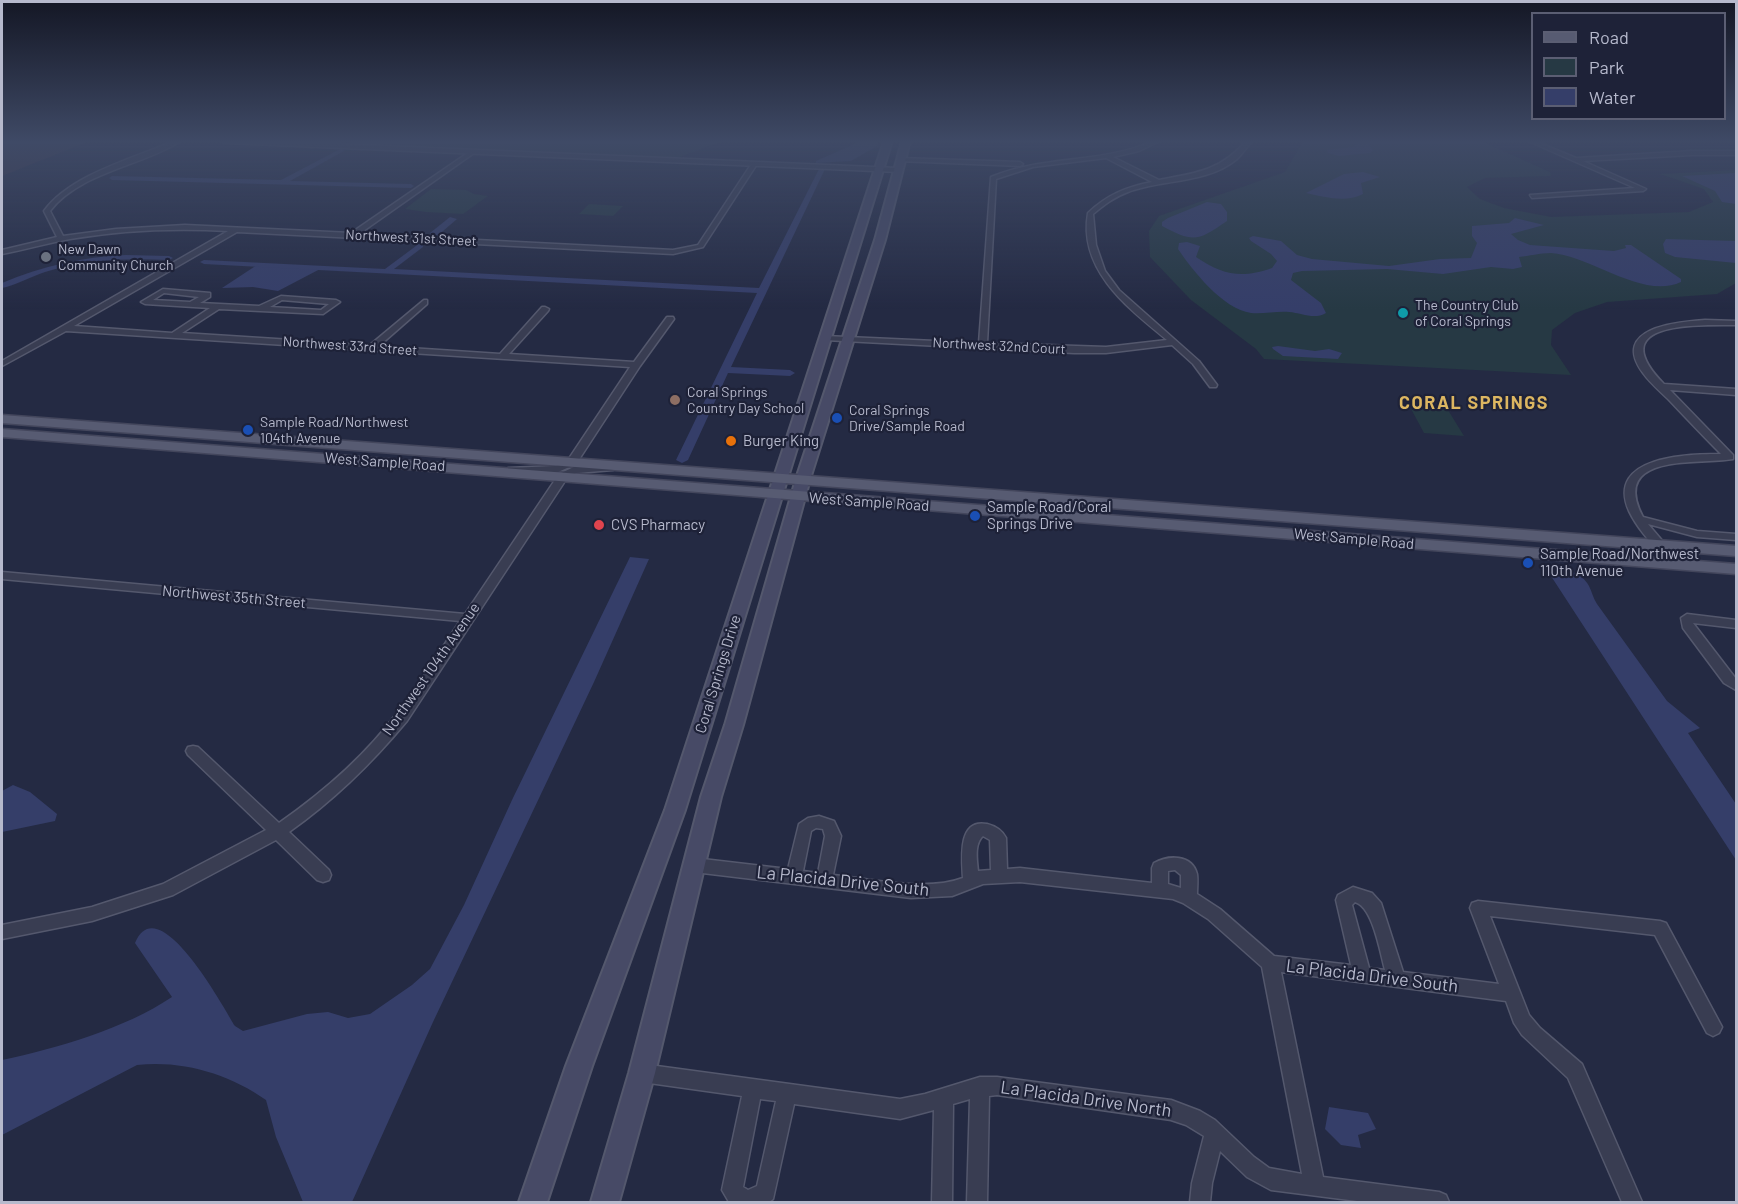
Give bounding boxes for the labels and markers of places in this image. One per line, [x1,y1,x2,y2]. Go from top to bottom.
place label: New Dawn Community Church [58,241,174,274]
marker: New Dawn Community Church [39,250,53,264]
place label: The Country Club of Coral Springs [1415,297,1519,330]
marker: The Country Club of Coral Springs [1396,306,1410,320]
place label: Coral Springs Country Day School [687,384,804,416]
marker: Coral Springs Country Day School [668,393,682,407]
place label: Coral Springs Drive/Sample Road [849,402,965,434]
marker: Coral Springs Drive/Sample Road [830,411,844,425]
place label: Sample Road/Northwest 104th Avenue [260,414,409,446]
marker: Sample Road/Northwest 104th Avenue [241,423,255,437]
place label: Burger King [743,432,819,450]
marker: Burger King [724,434,738,448]
place label: Sample Road/Coral Springs Drive [987,498,1111,533]
marker: Sample Road/Coral Springs Drive [968,509,982,523]
place label: CVS Pharmacy [611,516,705,534]
marker: CVS Pharmacy [592,518,606,532]
place label: Sample Road/Northwest 110th Avenue [1540,545,1699,580]
marker: Sample Road/Northwest 110th Avenue [1521,556,1535,570]

